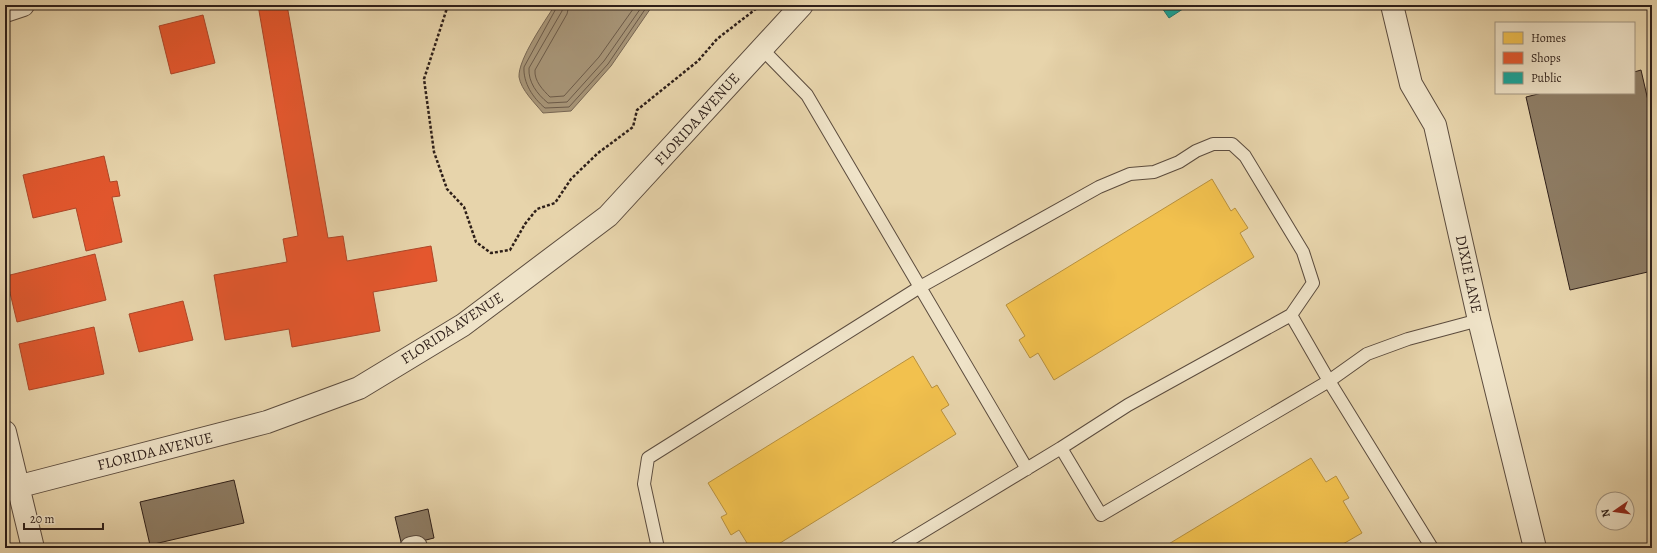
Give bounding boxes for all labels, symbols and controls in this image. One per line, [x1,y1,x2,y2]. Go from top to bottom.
legend [1495,22,1635,94]
text: Homes [1531,30,1566,46]
text: Shops [1531,50,1561,66]
street label: FLORIDA AVENUE [650,68,744,170]
text: Public [1531,70,1562,86]
street label: DIXIE LANE [1451,233,1487,315]
street label: FLORIDA AVENUE [397,287,507,369]
street label: FLORIDA AVENUE [95,427,215,475]
north arrow [1595,491,1635,531]
scale bar [24,505,103,531]
text: N [1598,508,1614,519]
text: 20 m [30,511,54,527]

